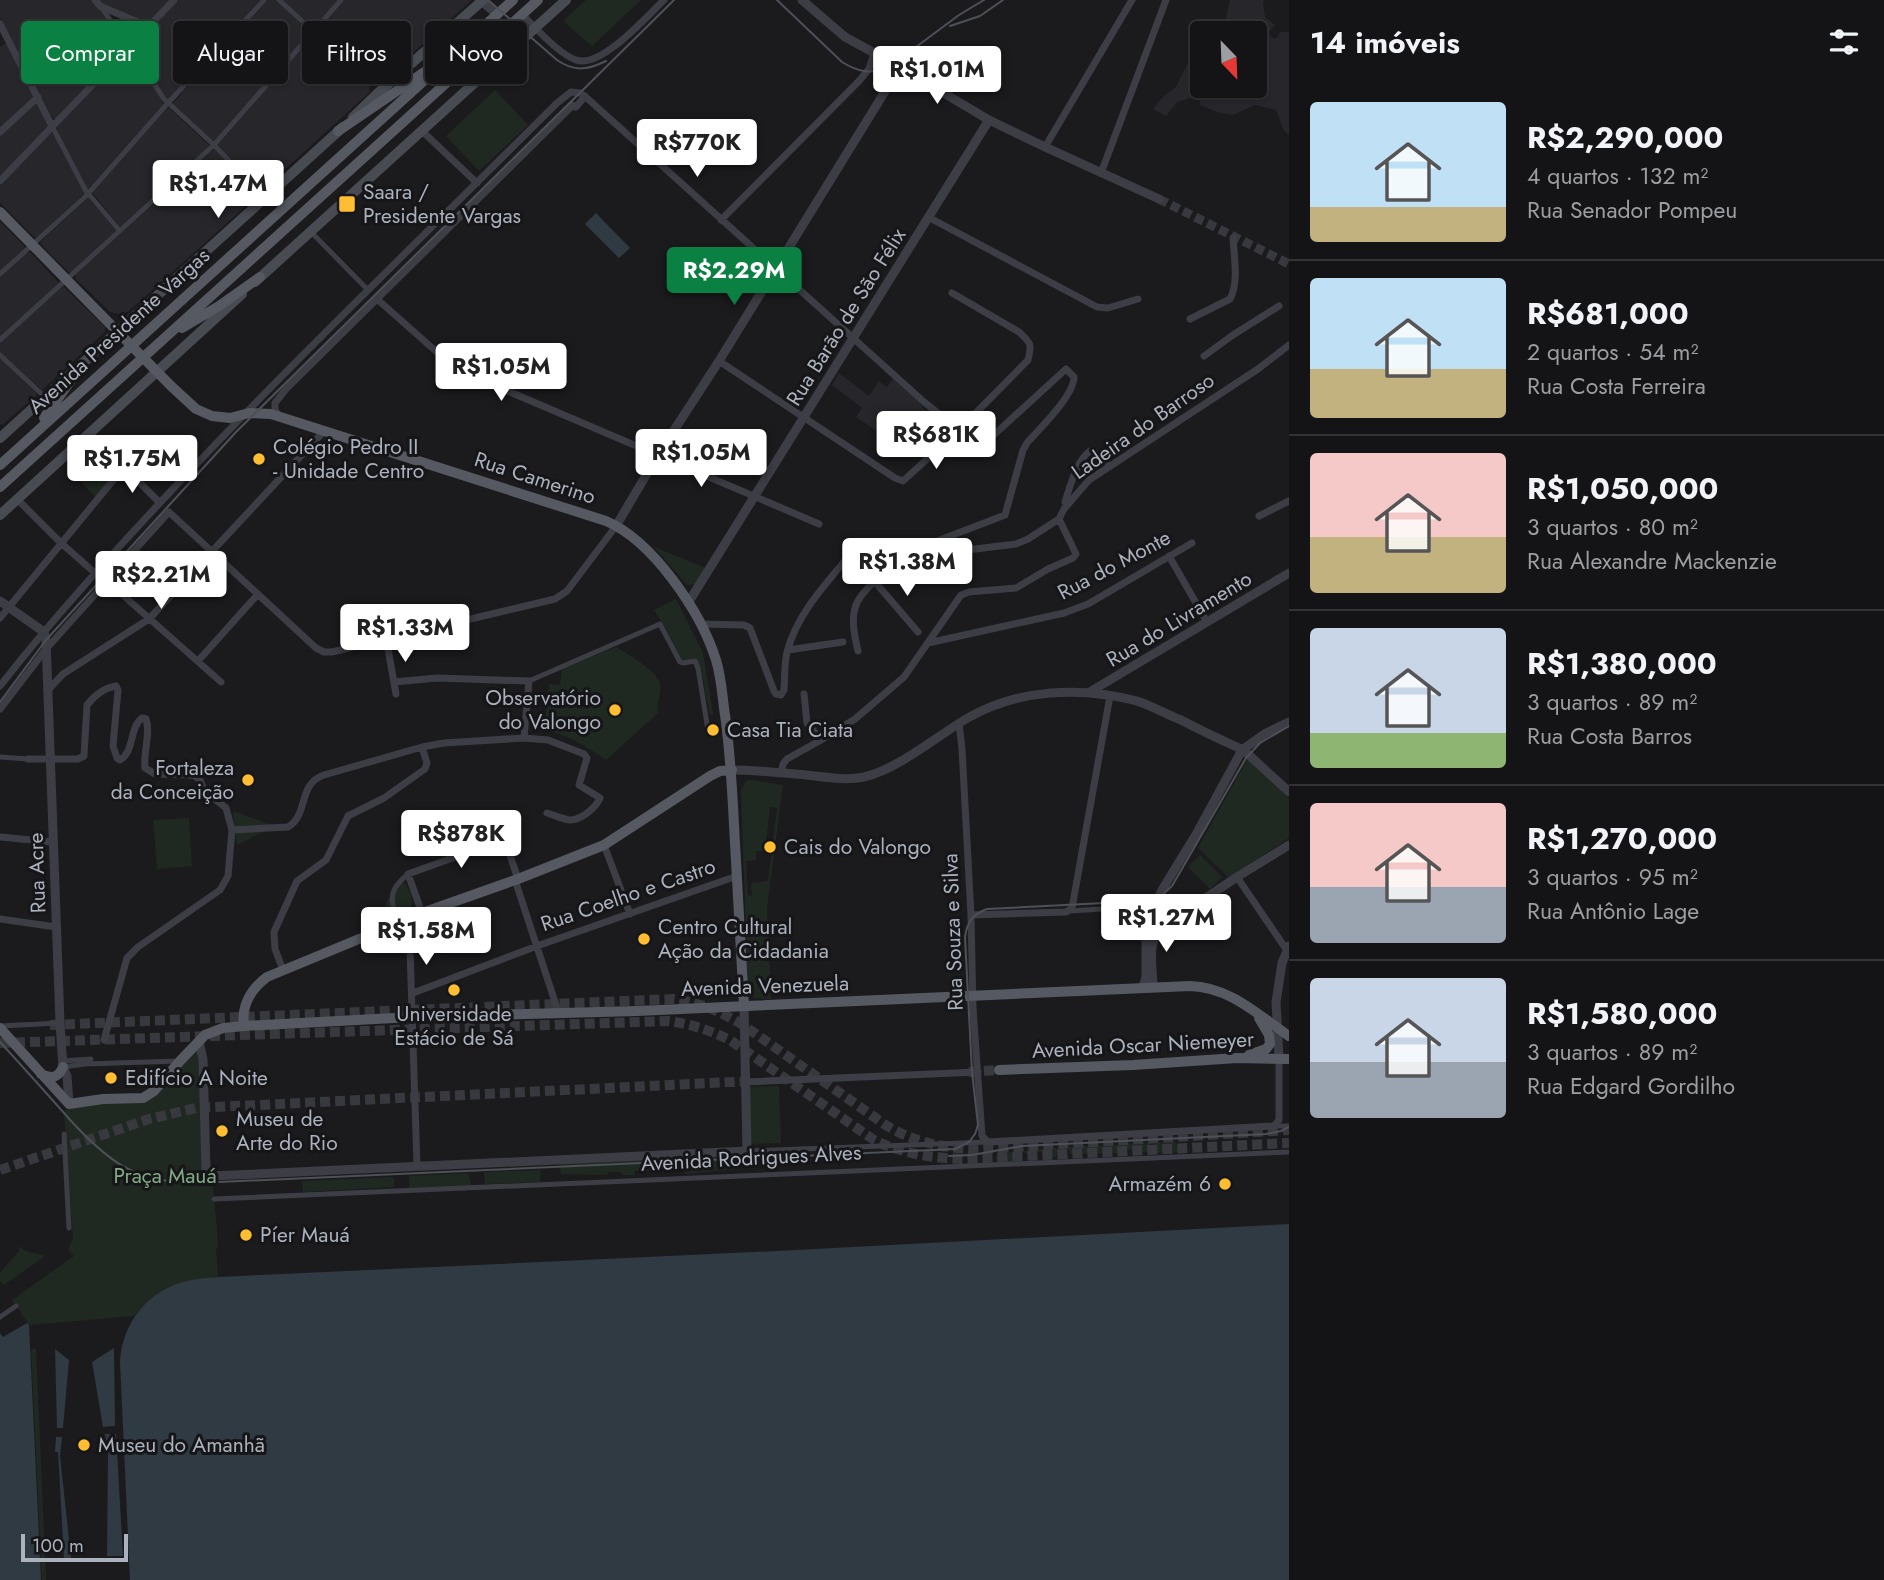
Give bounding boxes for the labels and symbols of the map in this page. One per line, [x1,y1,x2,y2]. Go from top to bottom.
north arrow [1190,21,1267,98]
pin: R$1.01M [872,46,1002,106]
pin: R$770K [640,120,754,179]
pin: R$1.47M [153,160,283,220]
place label: Saara / Presidente Vargas [363,177,521,231]
marker: Saara / Presidente Vargas [337,194,357,214]
street label: Rua Barão de São Félix [779,222,913,412]
street label: Avenida Presidente Vargas [22,241,216,421]
pin: R$2.29M [669,247,799,307]
pin: R$1.05M [436,344,566,403]
street label: Ladeira do Barroso [1065,365,1221,487]
pin: R$681K [879,412,993,471]
pin: R$1.05M [636,430,766,489]
place label: Colégio Pedro II - Unidade Centro [273,432,424,486]
pin: R$1.75M [67,435,197,495]
street label: Rua Camerino [470,444,600,512]
marker: Colégio Pedro II - Unidade Centro [251,451,267,467]
street label: Rua do Monte [1052,522,1176,607]
pin: R$1.38M [842,538,972,598]
pin: R$2.21M [96,552,226,611]
street label: Rua do Livramento [1101,564,1257,674]
pin: R$1.33M [340,604,470,664]
place label: Observatório do Valongo [485,683,601,737]
marker: Observatório do Valongo [607,702,623,718]
place label: Casa Tia Ciata [727,715,853,745]
marker: Casa Tia Ciata [705,722,721,738]
place label: Fortaleza da Conceição [111,753,234,807]
marker: Fortaleza da Conceição [240,772,256,788]
pin: R$878K [404,810,518,870]
street label: Rua Acre [21,832,53,914]
place label: Cais do Valongo [784,832,931,862]
marker: Cais do Valongo [762,839,778,855]
street label: Rua Coelho e Castro [537,851,719,939]
street label: Rua Souza e Silva [935,853,971,1011]
pin: R$1.27M [1101,894,1231,954]
pin: R$1.58M [361,908,491,967]
place label: Centro Cultural Ação da Cidadania [658,912,829,966]
marker: Centro Cultural Ação da Cidadania [636,931,652,947]
street label: Avenida Venezuela [680,968,850,1004]
marker: Universidade Estácio de Sá [446,982,462,998]
place label: Universidade Estácio de Sá [394,999,514,1053]
street label: Avenida Oscar Niemeyer [1031,1024,1256,1066]
place label: Edifício A Noite [125,1063,268,1093]
marker: Edifício A Noite [103,1070,119,1086]
place label: Museu de Arte do Rio [236,1104,338,1158]
marker: Museu de Arte do Rio [214,1123,230,1139]
street label: Avenida Rodrigues Alves [640,1137,862,1179]
park label: Praça Mauá [113,1161,217,1191]
place label: Armazém 6 [1109,1169,1211,1199]
marker: Armazém 6 [1217,1176,1233,1192]
place label: Píer Mauá [260,1220,350,1250]
marker: Píer Mauá [238,1227,254,1243]
place label: Museu do Amanhã [98,1430,265,1460]
marker: Museu do Amanhã [76,1437,92,1453]
scale bar [21,1531,128,1563]

